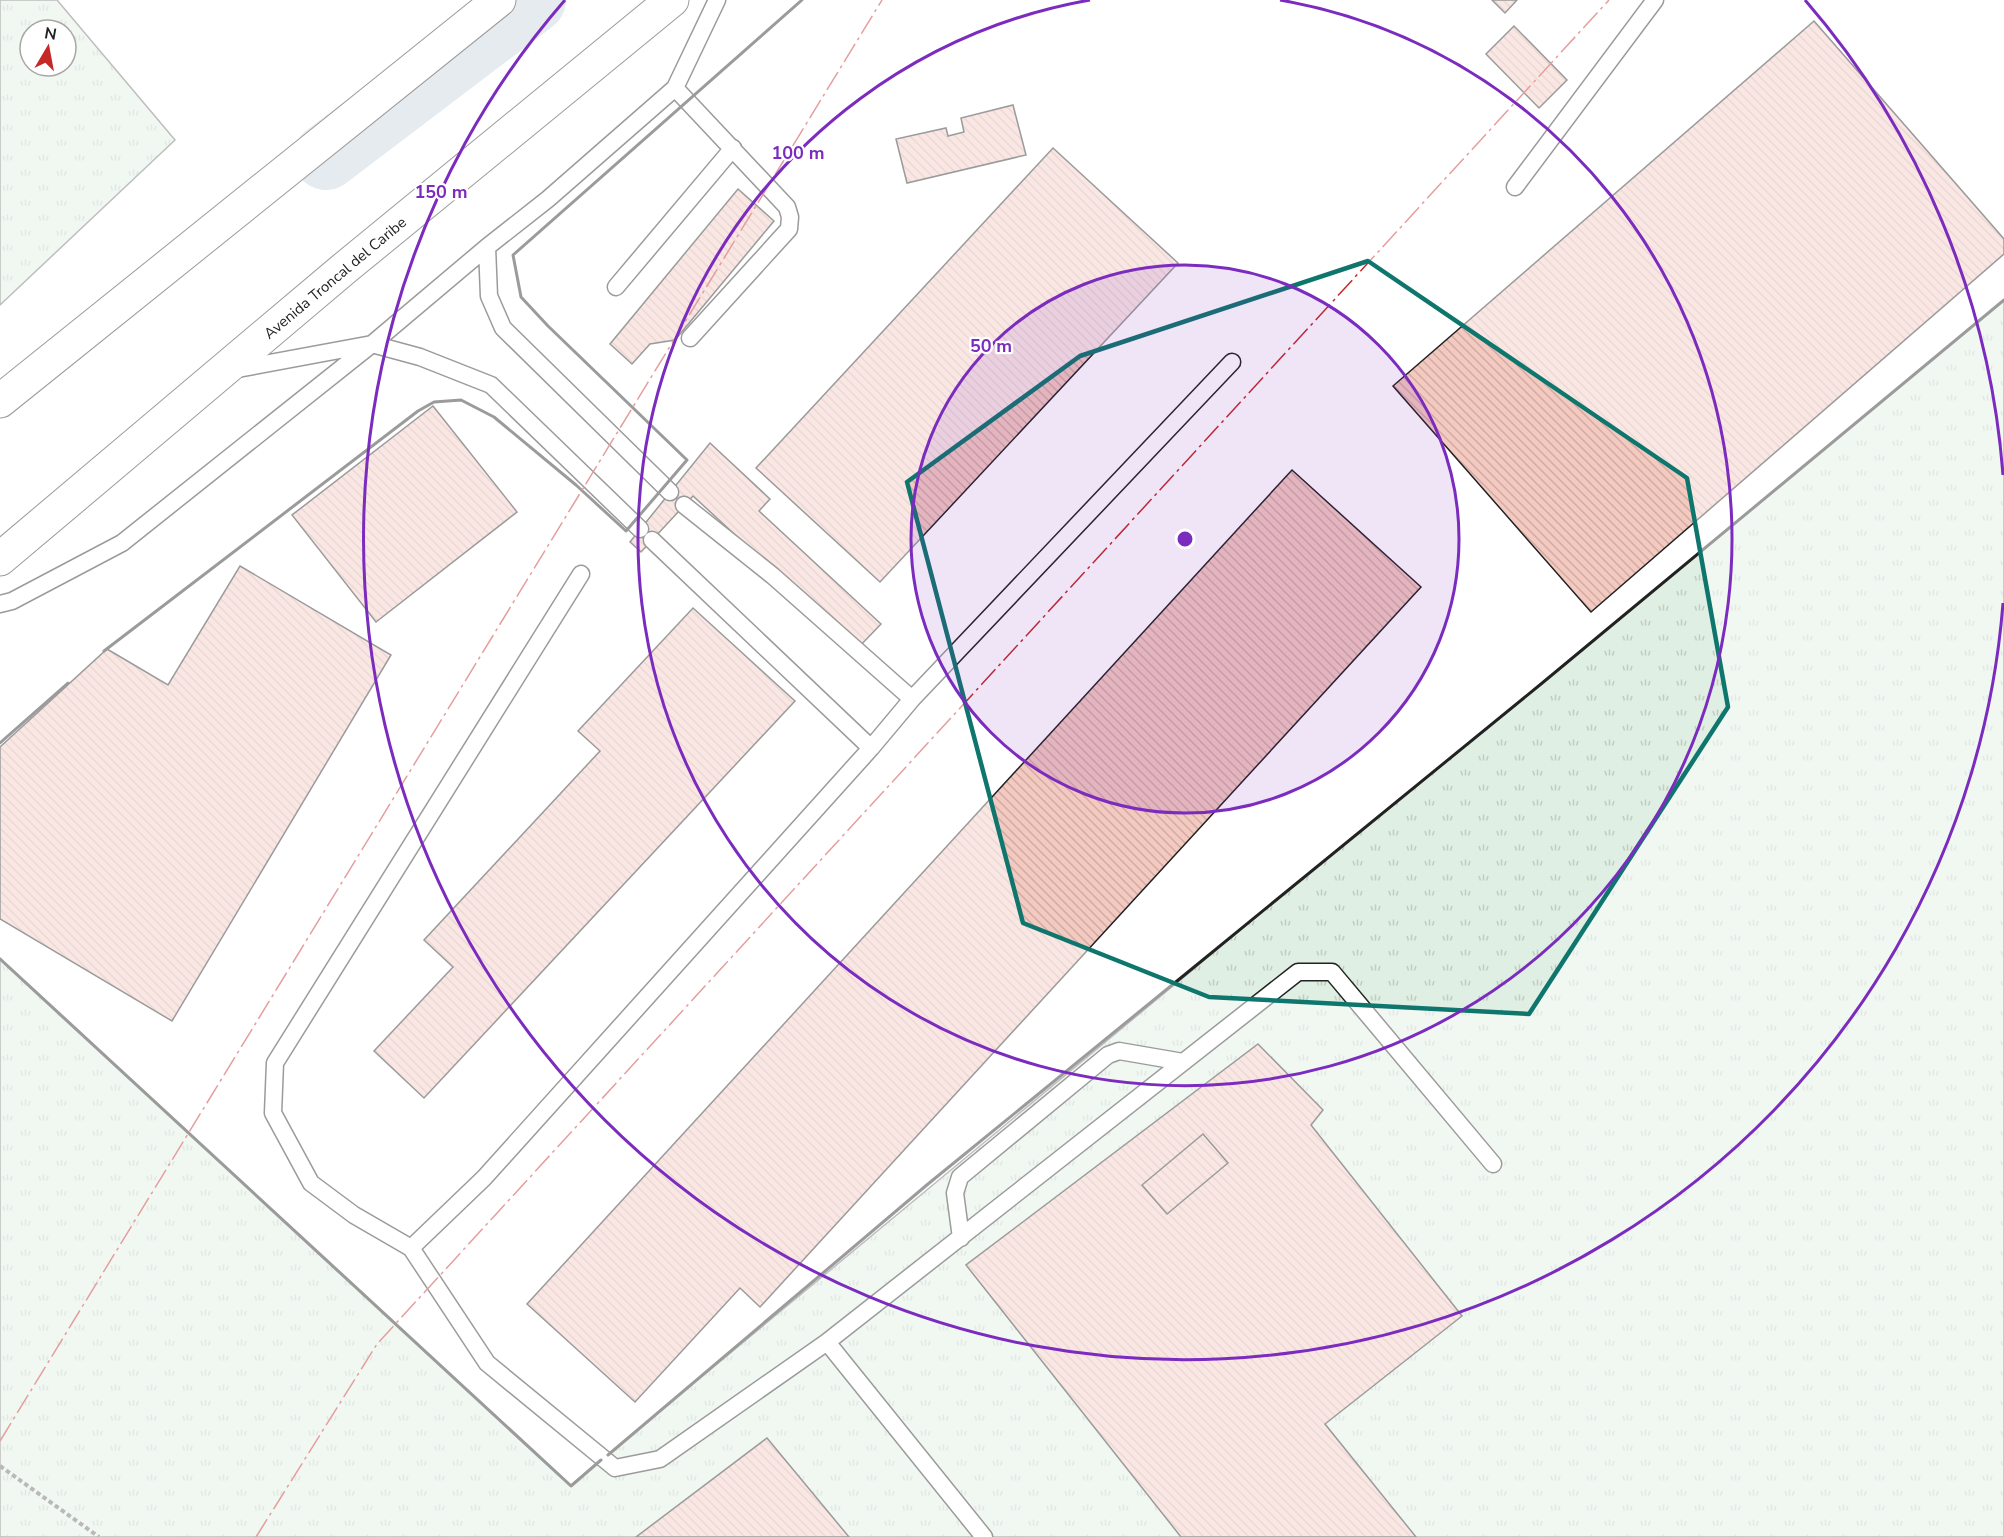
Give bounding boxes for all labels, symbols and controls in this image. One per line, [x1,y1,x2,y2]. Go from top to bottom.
north arrow [18,18,78,78]
text: N [43,22,58,46]
text: 100 m [771,141,825,165]
text: 150 m [414,180,468,204]
street label: Avenida Troncal del Caribe [260,212,410,344]
text: 50 m [970,334,1012,358]
centre of rings [1175,529,1195,549]

